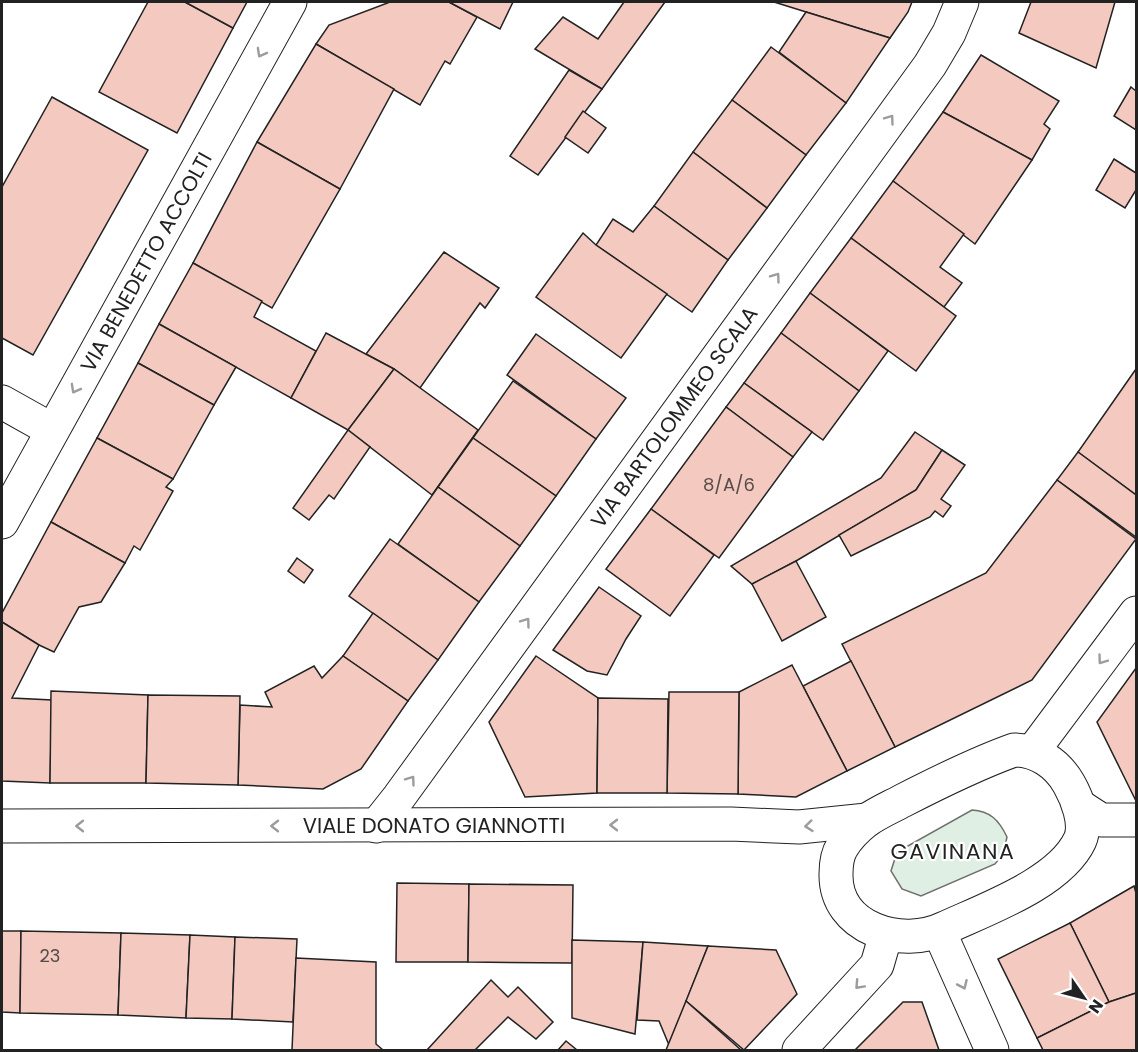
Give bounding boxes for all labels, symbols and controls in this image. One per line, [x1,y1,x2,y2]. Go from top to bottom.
one-way arrow [257,46,268,57]
one-way arrow [883,115,894,126]
street label: VIA BENEDETTO ACCOLTI [73,147,219,377]
one-way arrow [769,272,780,283]
street label: VIA BARTOLOMMEO SCALA [584,300,764,534]
one-way arrow [71,382,82,393]
house number: 8/A/6 [703,472,755,497]
one-way arrow [519,617,530,628]
one-way arrow [1098,654,1109,665]
one-way arrow [404,775,415,786]
street label: VIALE DONATO GIANNOTTI [303,811,565,840]
one-way arrow [609,819,618,831]
one-way arrow [804,819,813,832]
one-way arrow [76,820,85,832]
one-way arrow [271,820,280,832]
district label: GAVINANA [891,836,1015,867]
house number: 23 [40,943,60,968]
north arrow [1054,968,1114,1028]
one-way arrow [855,978,866,988]
one-way arrow [956,978,968,989]
text: N [1083,995,1109,1018]

